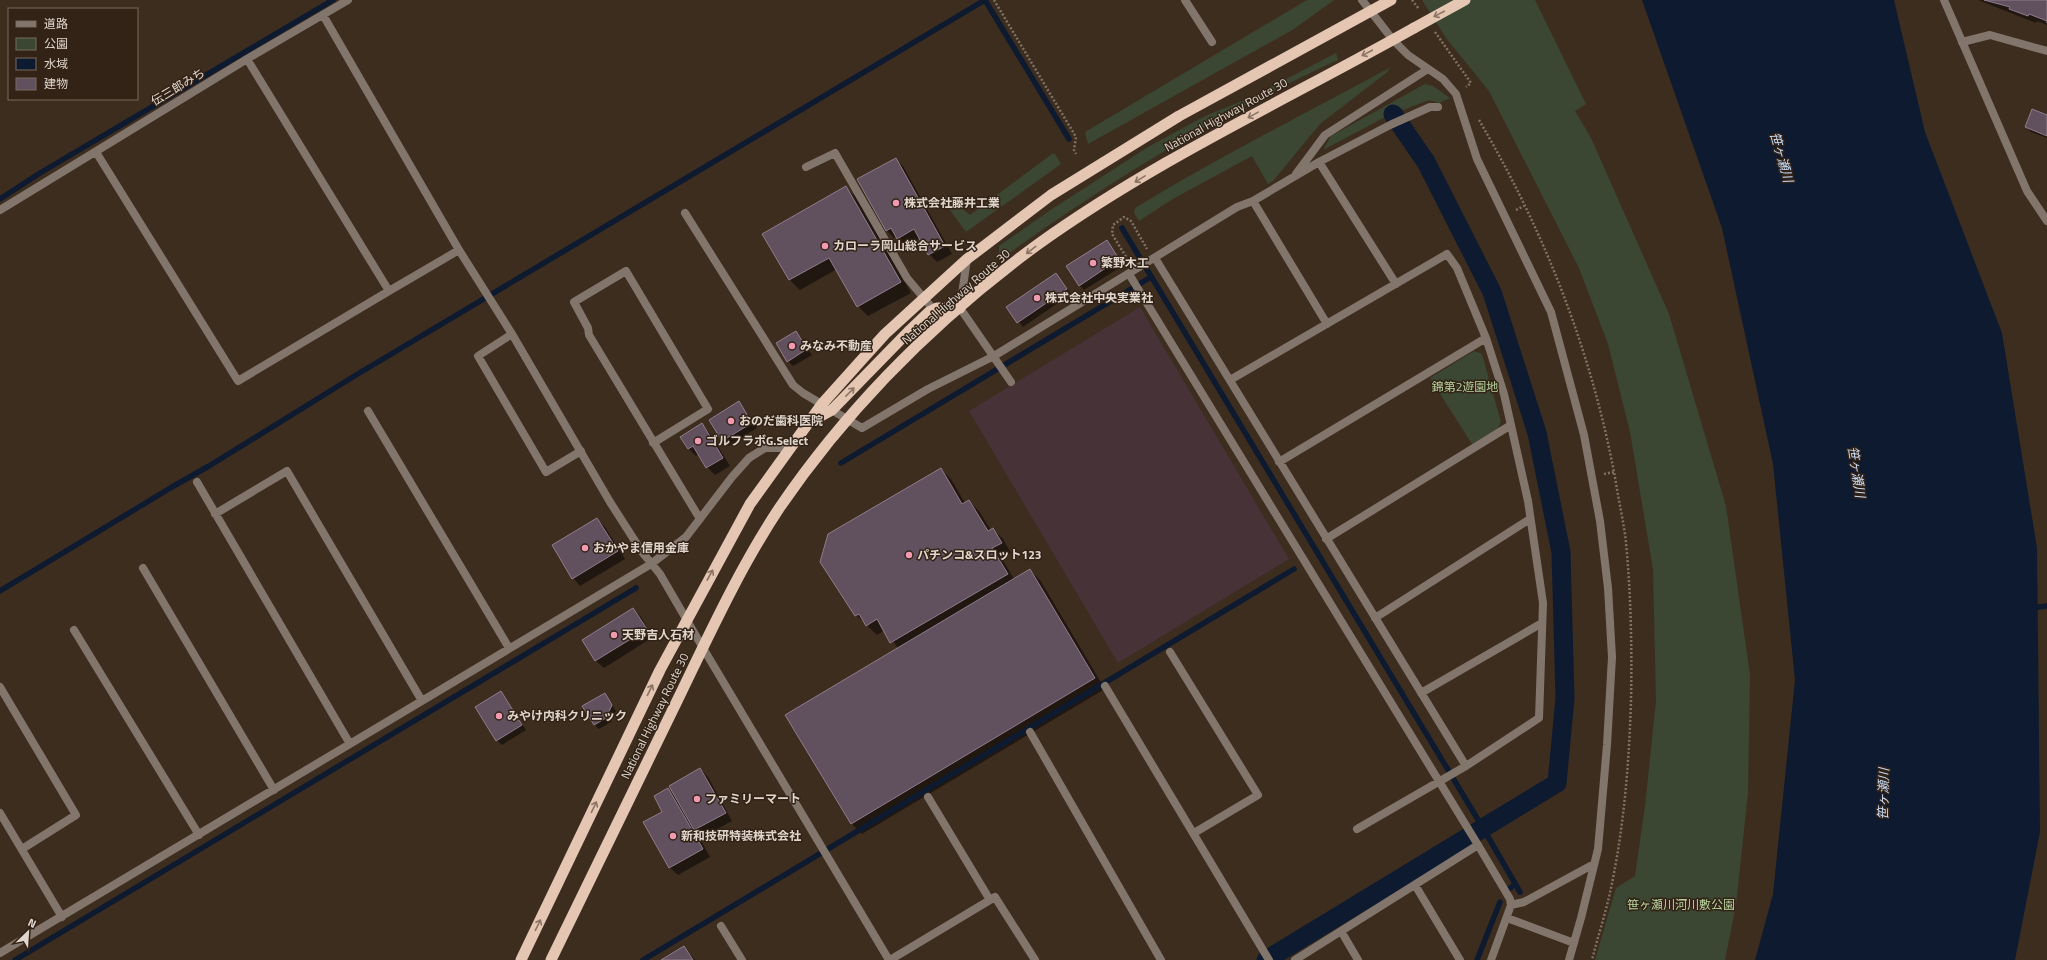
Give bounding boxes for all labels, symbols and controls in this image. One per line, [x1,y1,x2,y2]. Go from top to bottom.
legend [8,8,138,100]
one-way arrow [1434,11,1446,18]
text: 道路 [44,14,68,33]
text: 公園 [44,34,68,53]
one-way arrow [1362,50,1374,57]
text: 水域 [44,54,68,73]
street label: 伝三郎みち [147,63,208,110]
street label: National Highway Route 30 [1161,73,1291,156]
text: 建物 [44,74,68,93]
one-way arrow [1247,111,1259,119]
water label: 笹ヶ瀬川 [1765,129,1799,187]
one-way arrow [1135,175,1146,183]
place label: 株式会社藤井工業 [904,193,1000,212]
marker: 株式会社藤井工業 [891,198,901,208]
place label: カローラ岡山総合サービス [833,236,977,255]
marker: カローラ岡山総合サービス [820,241,830,251]
street label: National Highway Route 30 [897,244,1014,349]
one-way arrow [1026,246,1037,255]
place label: 繁野木工 [1101,253,1149,272]
marker: 繁野木工 [1088,258,1098,268]
place label: 株式会社中央実業社 [1045,288,1153,307]
marker: 株式会社中央実業社 [1032,293,1042,303]
place label: みなみ不動産 [800,336,872,355]
marker: みなみ不動産 [787,341,797,351]
park label: 錦第2遊園地 [1432,377,1498,396]
one-way arrow [845,387,855,397]
place label: おのだ歯科医院 [739,411,823,430]
marker: おのだ歯科医院 [726,416,736,426]
place label: ゴルフラボG.Select [706,431,809,450]
marker: ゴルフラボG.Select [693,436,703,446]
water label: 笹ヶ瀬川 [1843,445,1871,501]
place label: おかやま信用金庫 [593,538,689,557]
marker: おかやま信用金庫 [580,543,590,553]
place label: パチンコ&スロット123 [917,545,1042,564]
marker: パチンコ&スロット123 [904,550,914,560]
one-way arrow [707,569,715,581]
place label: 天野吉人石材 [622,625,694,644]
marker: 天野吉人石材 [609,630,619,640]
street label: National Highway Route 30 [616,649,694,782]
one-way arrow [647,684,654,696]
place label: みやけ内科クリニック [507,706,627,725]
marker: みやけ内科クリニック [494,711,504,721]
water label: 笹ヶ瀬川 [1873,766,1893,820]
place label: ファミリーマート [705,789,801,808]
marker: ファミリーマート [692,794,702,804]
one-way arrow [591,802,598,814]
place label: 新和技研特装株式会社 [681,826,801,845]
marker: 新和技研特装株式会社 [668,831,678,841]
park label: 笹ヶ瀬川河川敷公園 [1627,895,1735,914]
north arrow [8,912,48,952]
text: N [25,914,39,932]
one-way arrow [535,919,542,931]

